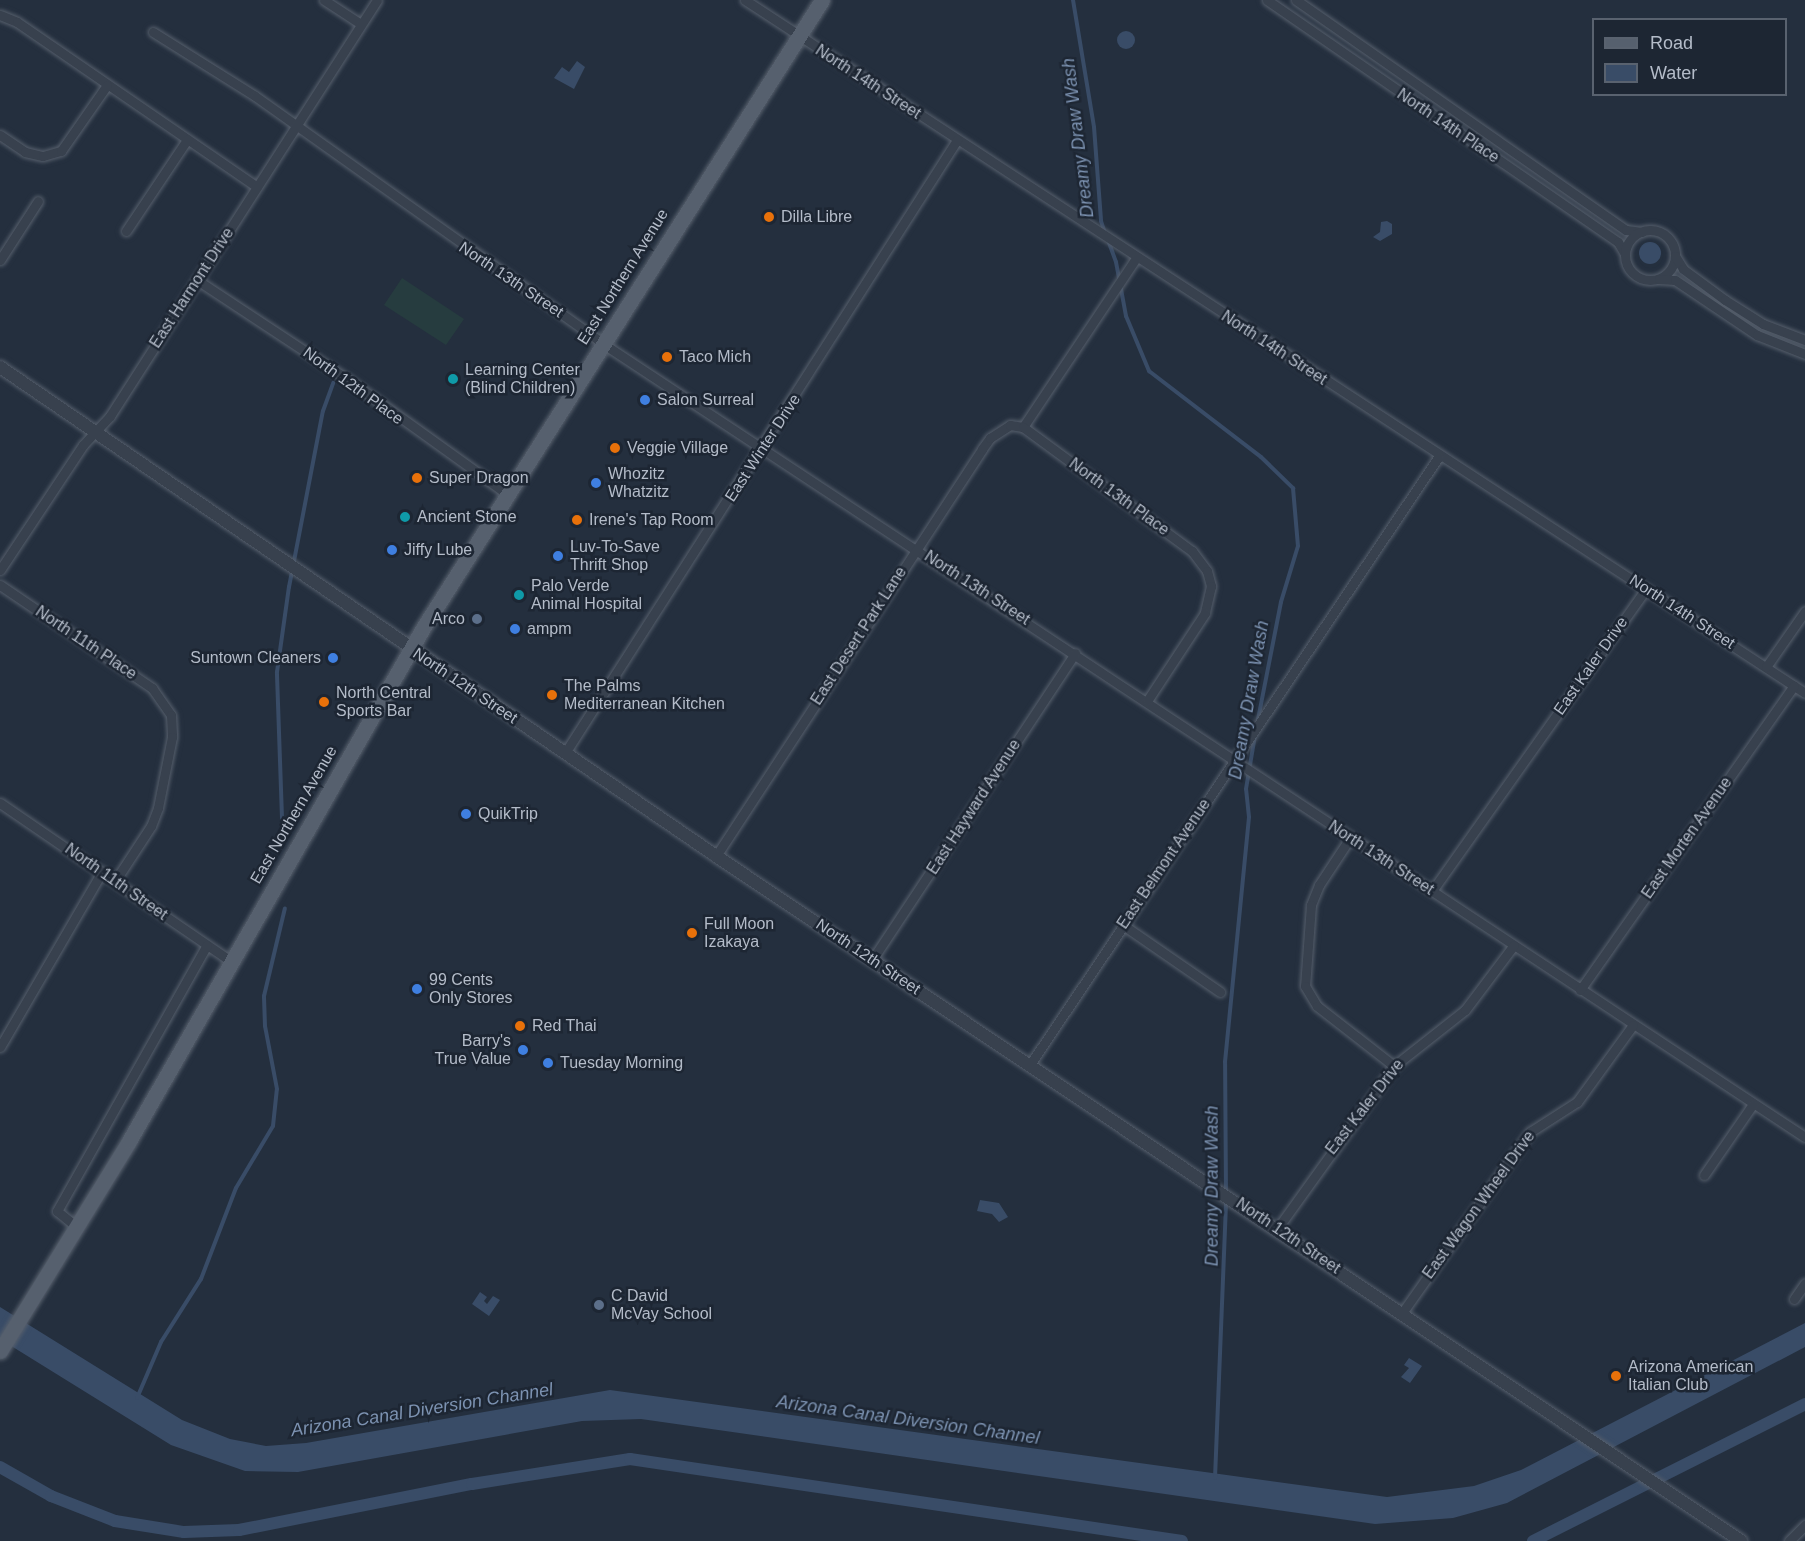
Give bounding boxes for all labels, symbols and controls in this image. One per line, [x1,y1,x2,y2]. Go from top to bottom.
legend [1592,18,1787,96]
text: Road [1650,33,1693,53]
street label: North 14th Street [812,41,924,123]
water label: Dreamy Draw Wash [1057,57,1099,219]
text: Water [1650,63,1697,83]
street label: North 14th Place [1393,85,1503,167]
street label: East Northern Avenue [573,205,673,349]
place label: Dilla Libre [781,207,852,227]
marker: Dilla Libre [762,210,776,224]
street label: East Harmont Drive [146,224,238,352]
street label: North 13th Street [455,238,567,322]
street label: North 14th Street [1218,307,1330,389]
street label: North 12th Place [299,343,407,429]
place label: Taco Mich [679,347,751,367]
marker: Taco Mich [660,350,674,364]
place label: Learning Center (Blind Children) [465,360,580,398]
marker: Learning Center (Blind Children) [446,372,460,386]
place label: Salon Surreal [657,390,754,410]
street label: East Winter Drive [721,391,805,505]
marker: Salon Surreal [638,393,652,407]
place label: Veggie Village [627,438,728,458]
marker: Veggie Village [608,441,622,455]
street label: North 13th Place [1065,454,1173,540]
place label: Whozitz Whatzitz [608,464,669,502]
place label: Super Dragon [429,468,529,488]
marker: Super Dragon [410,471,424,485]
marker: Whozitz Whatzitz [589,476,603,490]
place label: Ancient Stone [417,507,517,527]
marker: Ancient Stone [398,510,412,524]
place label: Irene's Tap Room [589,510,714,530]
marker: Irene's Tap Room [570,513,584,527]
place label: Luv-To-Save Thrift Shop [570,537,660,575]
place label: Jiffy Lube [404,540,472,560]
marker: Jiffy Lube [385,543,399,557]
street label: North 13th Street [921,547,1033,629]
marker: Luv-To-Save Thrift Shop [551,549,565,563]
street label: East Desert Park Lane [807,563,911,709]
street label: North 14th Street [1626,571,1738,653]
place label: Palo Verde Animal Hospital [531,576,642,614]
marker: Palo Verde Animal Hospital [512,588,526,602]
street label: North 11th Place [32,602,140,684]
place label: Arco [432,609,465,629]
marker: Arco [470,612,484,626]
street label: East Kaler Drive [1550,613,1632,719]
place label: ampm [527,619,571,639]
water label: Dreamy Draw Wash [1224,619,1274,781]
marker: ampm [508,622,522,636]
street label: North 12th Street [409,644,521,728]
place label: Suntown Cleaners [190,648,321,668]
marker: Suntown Cleaners [326,651,340,665]
place label: The Palms Mediterranean Kitchen [564,676,725,714]
place label: North Central Sports Bar [336,683,431,721]
marker: The Palms Mediterranean Kitchen [545,688,559,702]
marker: North Central Sports Bar [317,695,331,709]
street label: East Hayward Avenue [923,736,1025,878]
street label: East Northern Avenue [246,742,342,888]
street label: East Morten Avenue [1638,773,1736,903]
street label: East Belmont Avenue [1113,795,1215,933]
place label: QuikTrip [478,804,538,824]
marker: QuikTrip [459,807,473,821]
street label: North 13th Street [1325,817,1437,899]
street label: North 11th Street [61,840,171,924]
place label: Full Moon Izakaya [704,914,774,952]
street label: North 12th Street [812,915,924,999]
marker: Full Moon Izakaya [685,926,699,940]
place label: 99 Cents Only Stores [429,970,513,1008]
marker: 99 Cents Only Stores [410,982,424,996]
place label: Red Thai [532,1016,597,1036]
marker: Red Thai [513,1019,527,1033]
place label: Barry's True Value [435,1031,511,1069]
marker: Barry's True Value [516,1043,530,1057]
place label: Tuesday Morning [560,1053,683,1073]
marker: Tuesday Morning [541,1056,555,1070]
street label: East Kaler Drive [1322,1056,1408,1158]
water label: Dreamy Draw Wash [1201,1106,1223,1266]
street label: East Wagon Wheel Drive [1419,1127,1539,1283]
street label: North 12th Street [1232,1194,1344,1278]
place label: C David McVay School [611,1286,712,1324]
marker: C David McVay School [592,1298,606,1312]
place label: Arizona American Italian Club [1628,1357,1754,1395]
marker: Arizona American Italian Club [1609,1369,1623,1383]
water label: Arizona Canal Diversion Channel [289,1379,555,1441]
water label: Arizona Canal Diversion Channel [775,1391,1041,1449]

